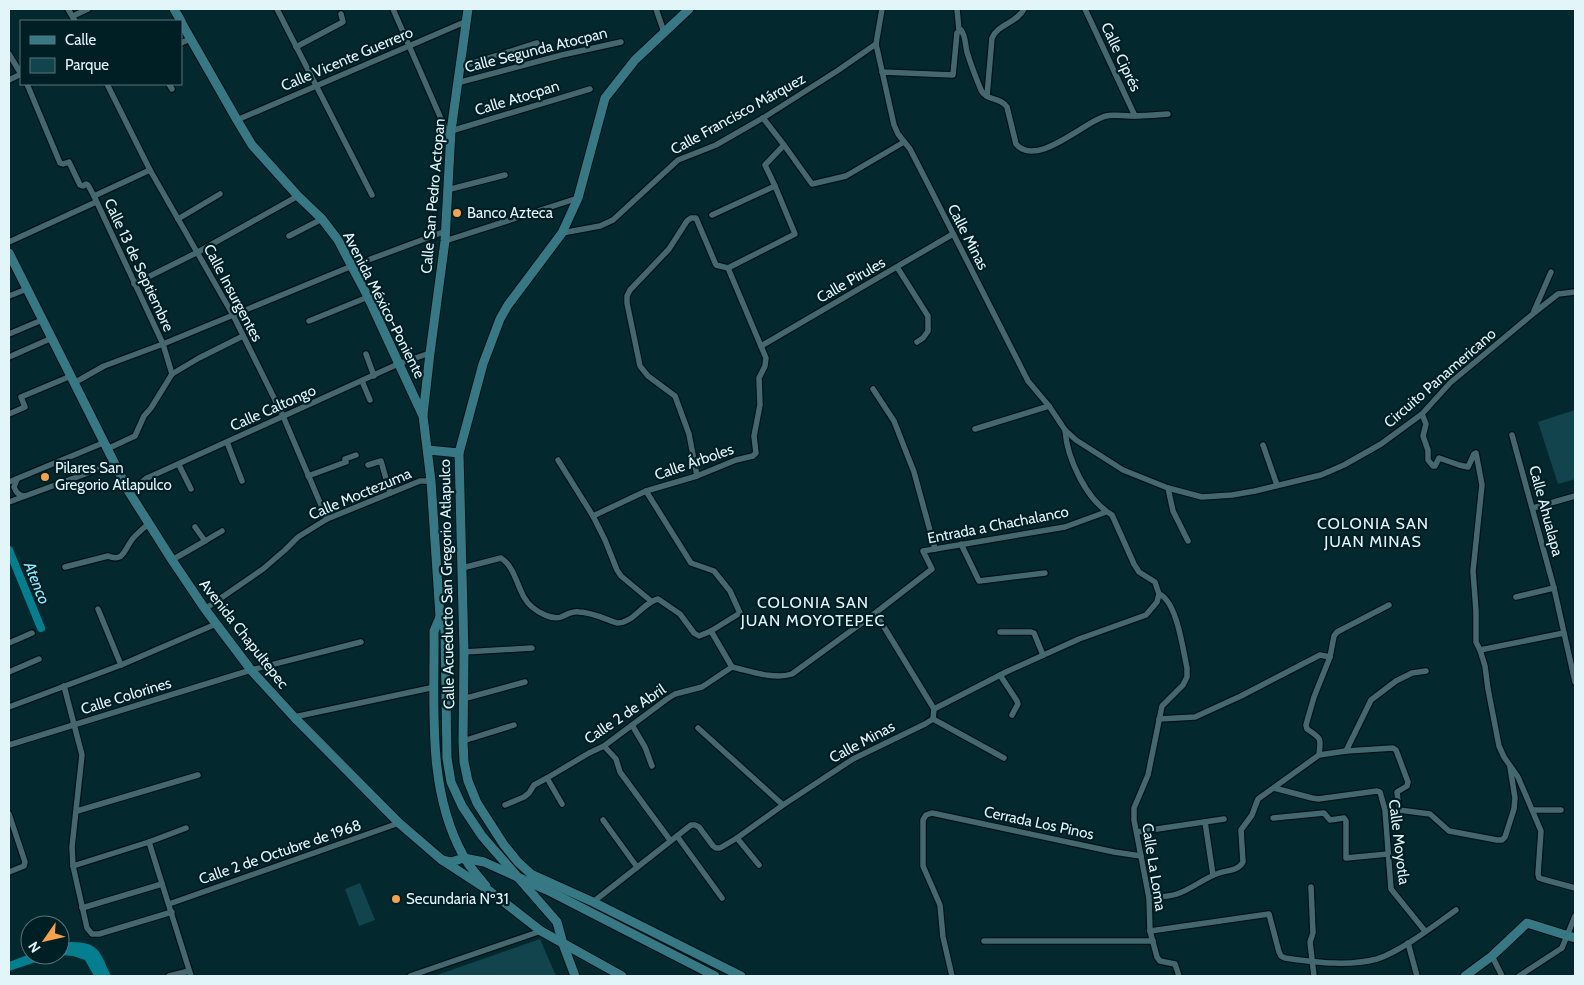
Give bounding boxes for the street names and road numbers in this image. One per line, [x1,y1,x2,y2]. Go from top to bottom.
street label: Calle Ciprés [1097,20,1145,94]
street label: Calle Vicente Guerrero [278,23,416,95]
street label: Calle Segunda Atocpan [463,24,609,76]
street label: Calle Francisco Márquez [668,69,808,159]
street label: Calle Atocpan [473,77,561,119]
street label: Calle San Pedro Actopan [417,118,449,274]
street label: Calle 13 de Septiembre [100,196,178,335]
street label: Calle Minas [944,201,992,273]
street label: Avenida México-Poniente [339,229,429,382]
street label: Calle Insurgentes [200,241,266,345]
street label: Calle Pirules [814,253,888,307]
street label: Circuito Panamericano [1380,324,1500,432]
street label: Calle Caltongo [227,381,319,435]
street label: Calle Árboles [652,439,736,484]
street label: Calle Acueducto San Gregorio Atlapulco [436,459,458,709]
street label: Calle Moctezuma [306,464,415,524]
street label: Calle Ahualapa [1525,464,1567,559]
street label: Entrada a Chachalanco [926,502,1070,548]
street label: Avenida Chapultepec [196,576,292,692]
street label: Calle Colorines [79,674,173,718]
street label: Calle 2 de Abril [581,680,669,748]
street label: Calle Minas [826,717,898,767]
street label: Calle Moyotla [1385,798,1413,887]
street label: Cerrada Los Pinos [982,803,1096,843]
street label: Calle 2 de Octubre de 1968 [196,816,364,888]
street label: Calle La Loma [1138,822,1170,913]

